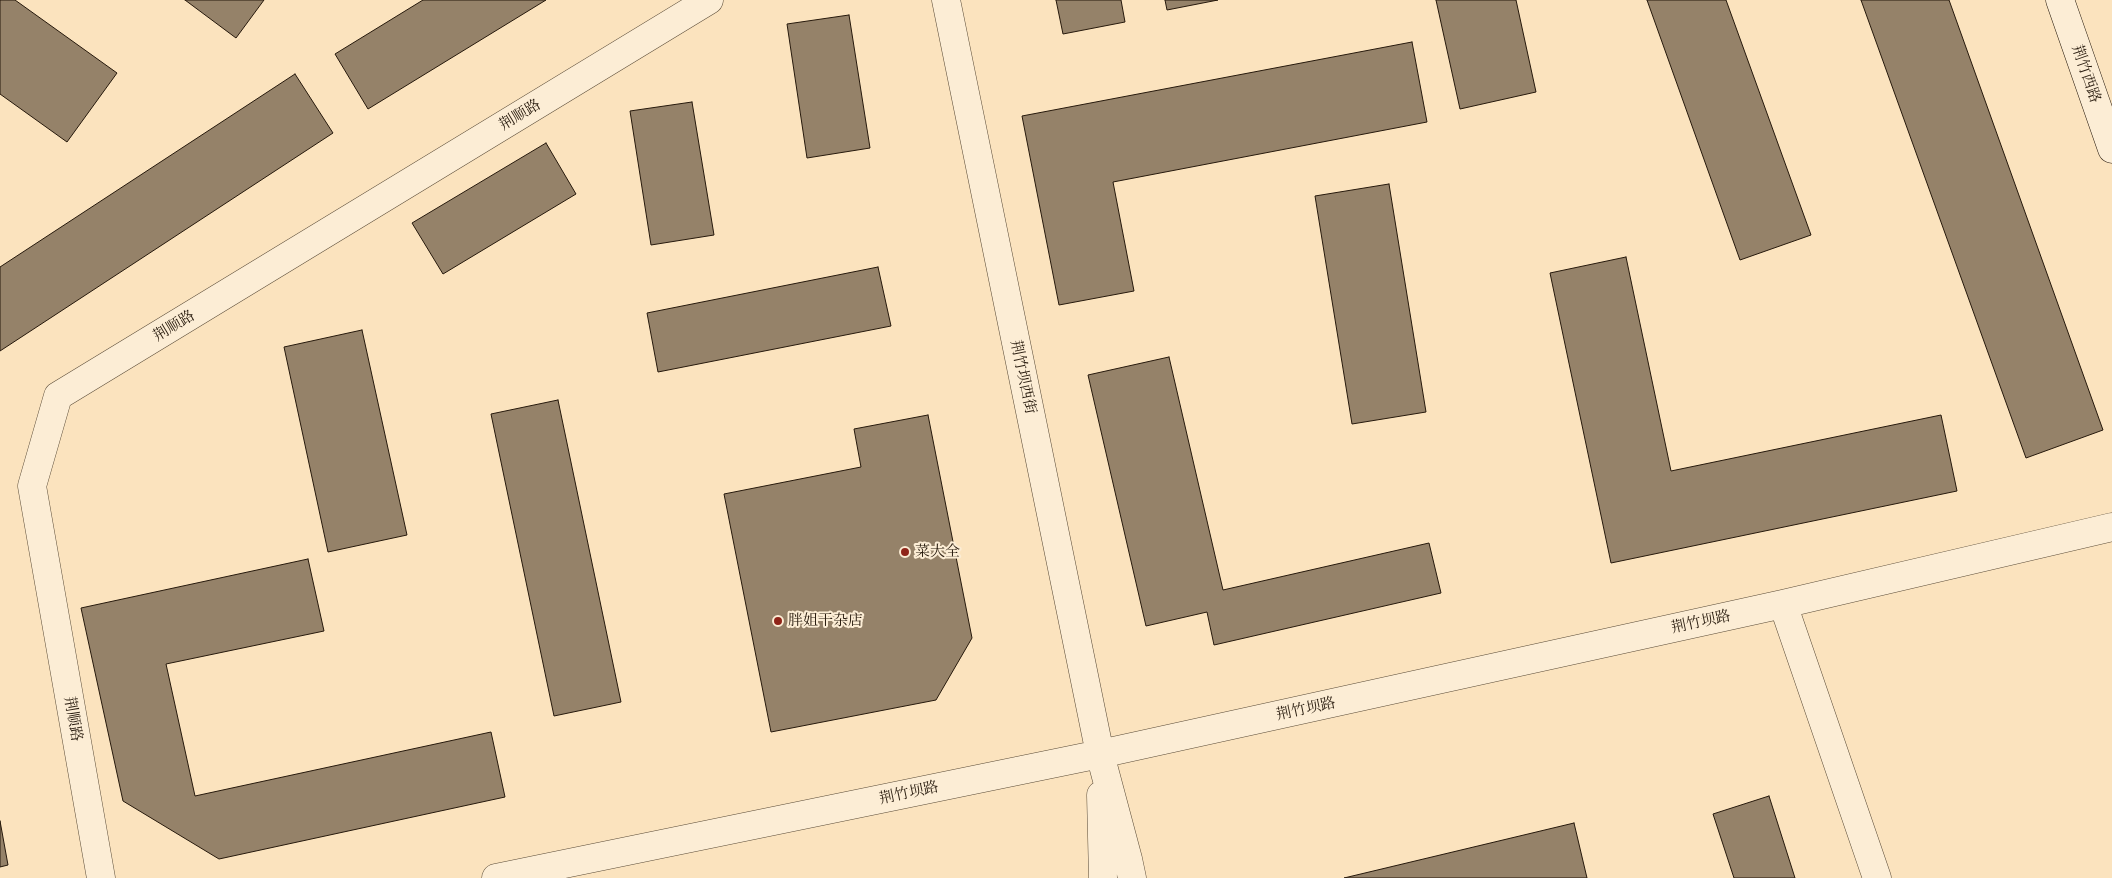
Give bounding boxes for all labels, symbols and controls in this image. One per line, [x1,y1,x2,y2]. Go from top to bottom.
street label: 荆竹西路 [2068,43,2104,105]
street label: 荆顺路 [496,96,544,134]
street label: 荆顺路 [150,307,198,345]
street label: 荆竹坝西街 [1006,338,1040,416]
place label: 菜大全 [915,543,960,561]
marker: 菜大全 [899,546,911,558]
street label: 荆竹坝路 [1670,607,1732,637]
place label: 胖姐干杂店 [788,612,863,630]
marker: 胖姐干杂店 [772,615,784,627]
street label: 荆竹坝路 [1275,694,1337,724]
street label: 荆顺路 [60,695,86,743]
street label: 荆竹坝路 [878,778,940,808]

